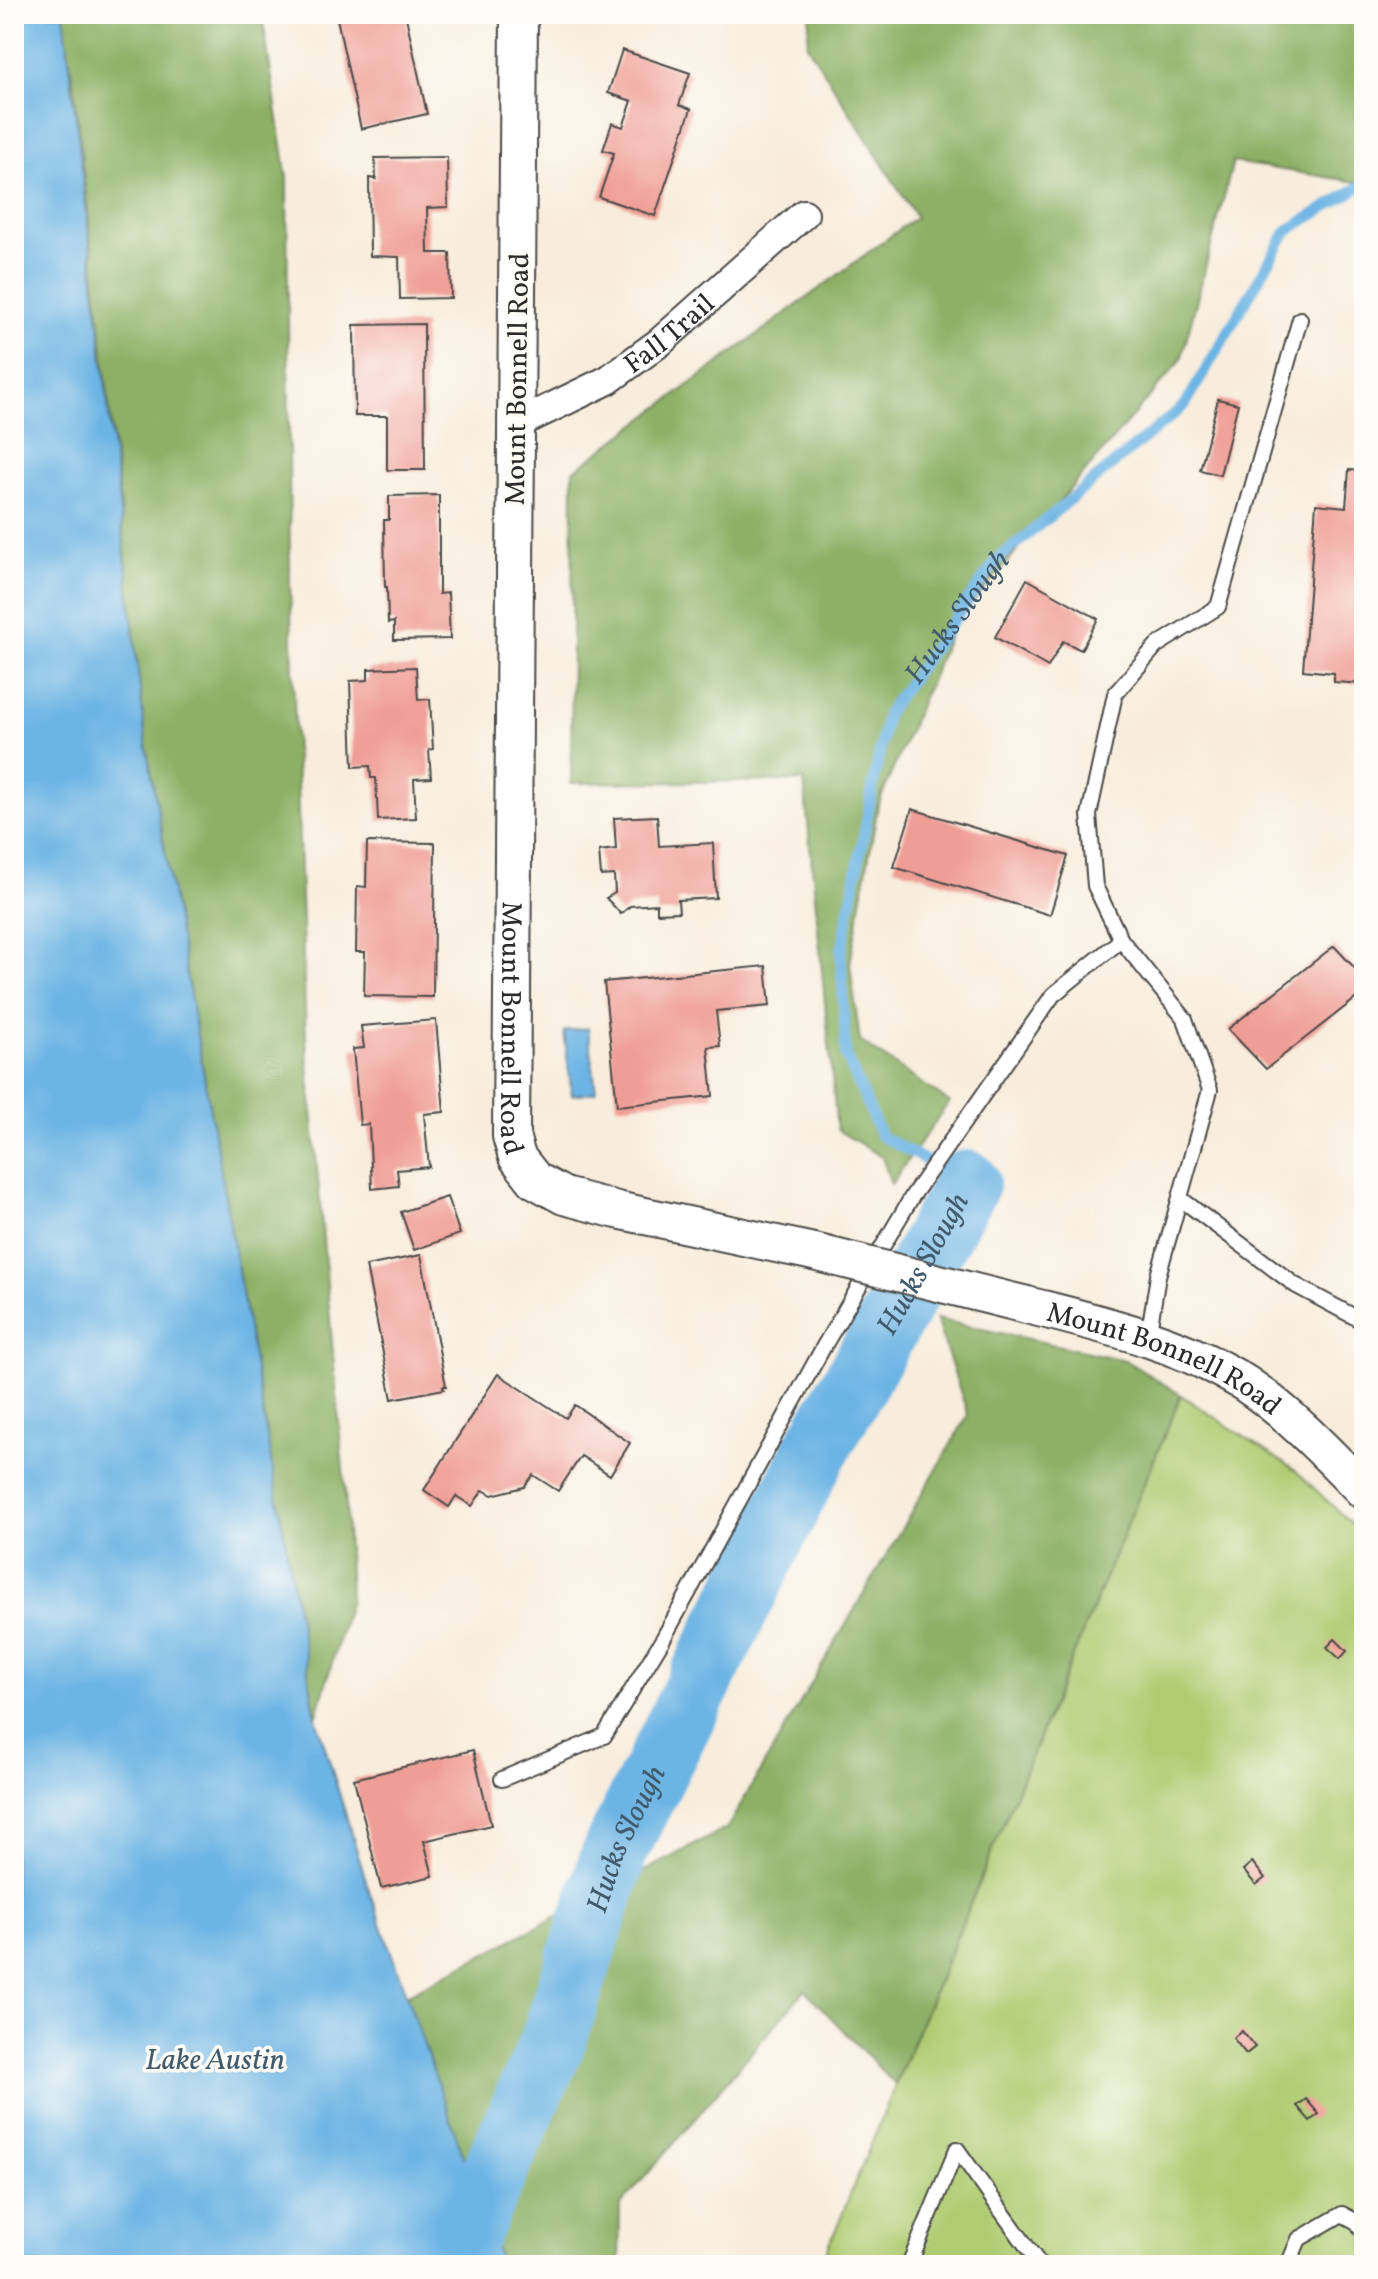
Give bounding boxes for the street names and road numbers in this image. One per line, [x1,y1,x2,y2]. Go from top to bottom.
street label: Mount Bonnell Road [497,252,540,506]
street label: Fall Trail [616,285,724,384]
street label: Mount Bonnell Road [489,901,532,1160]
street label: Mount Bonnell Road [1042,1294,1289,1426]

